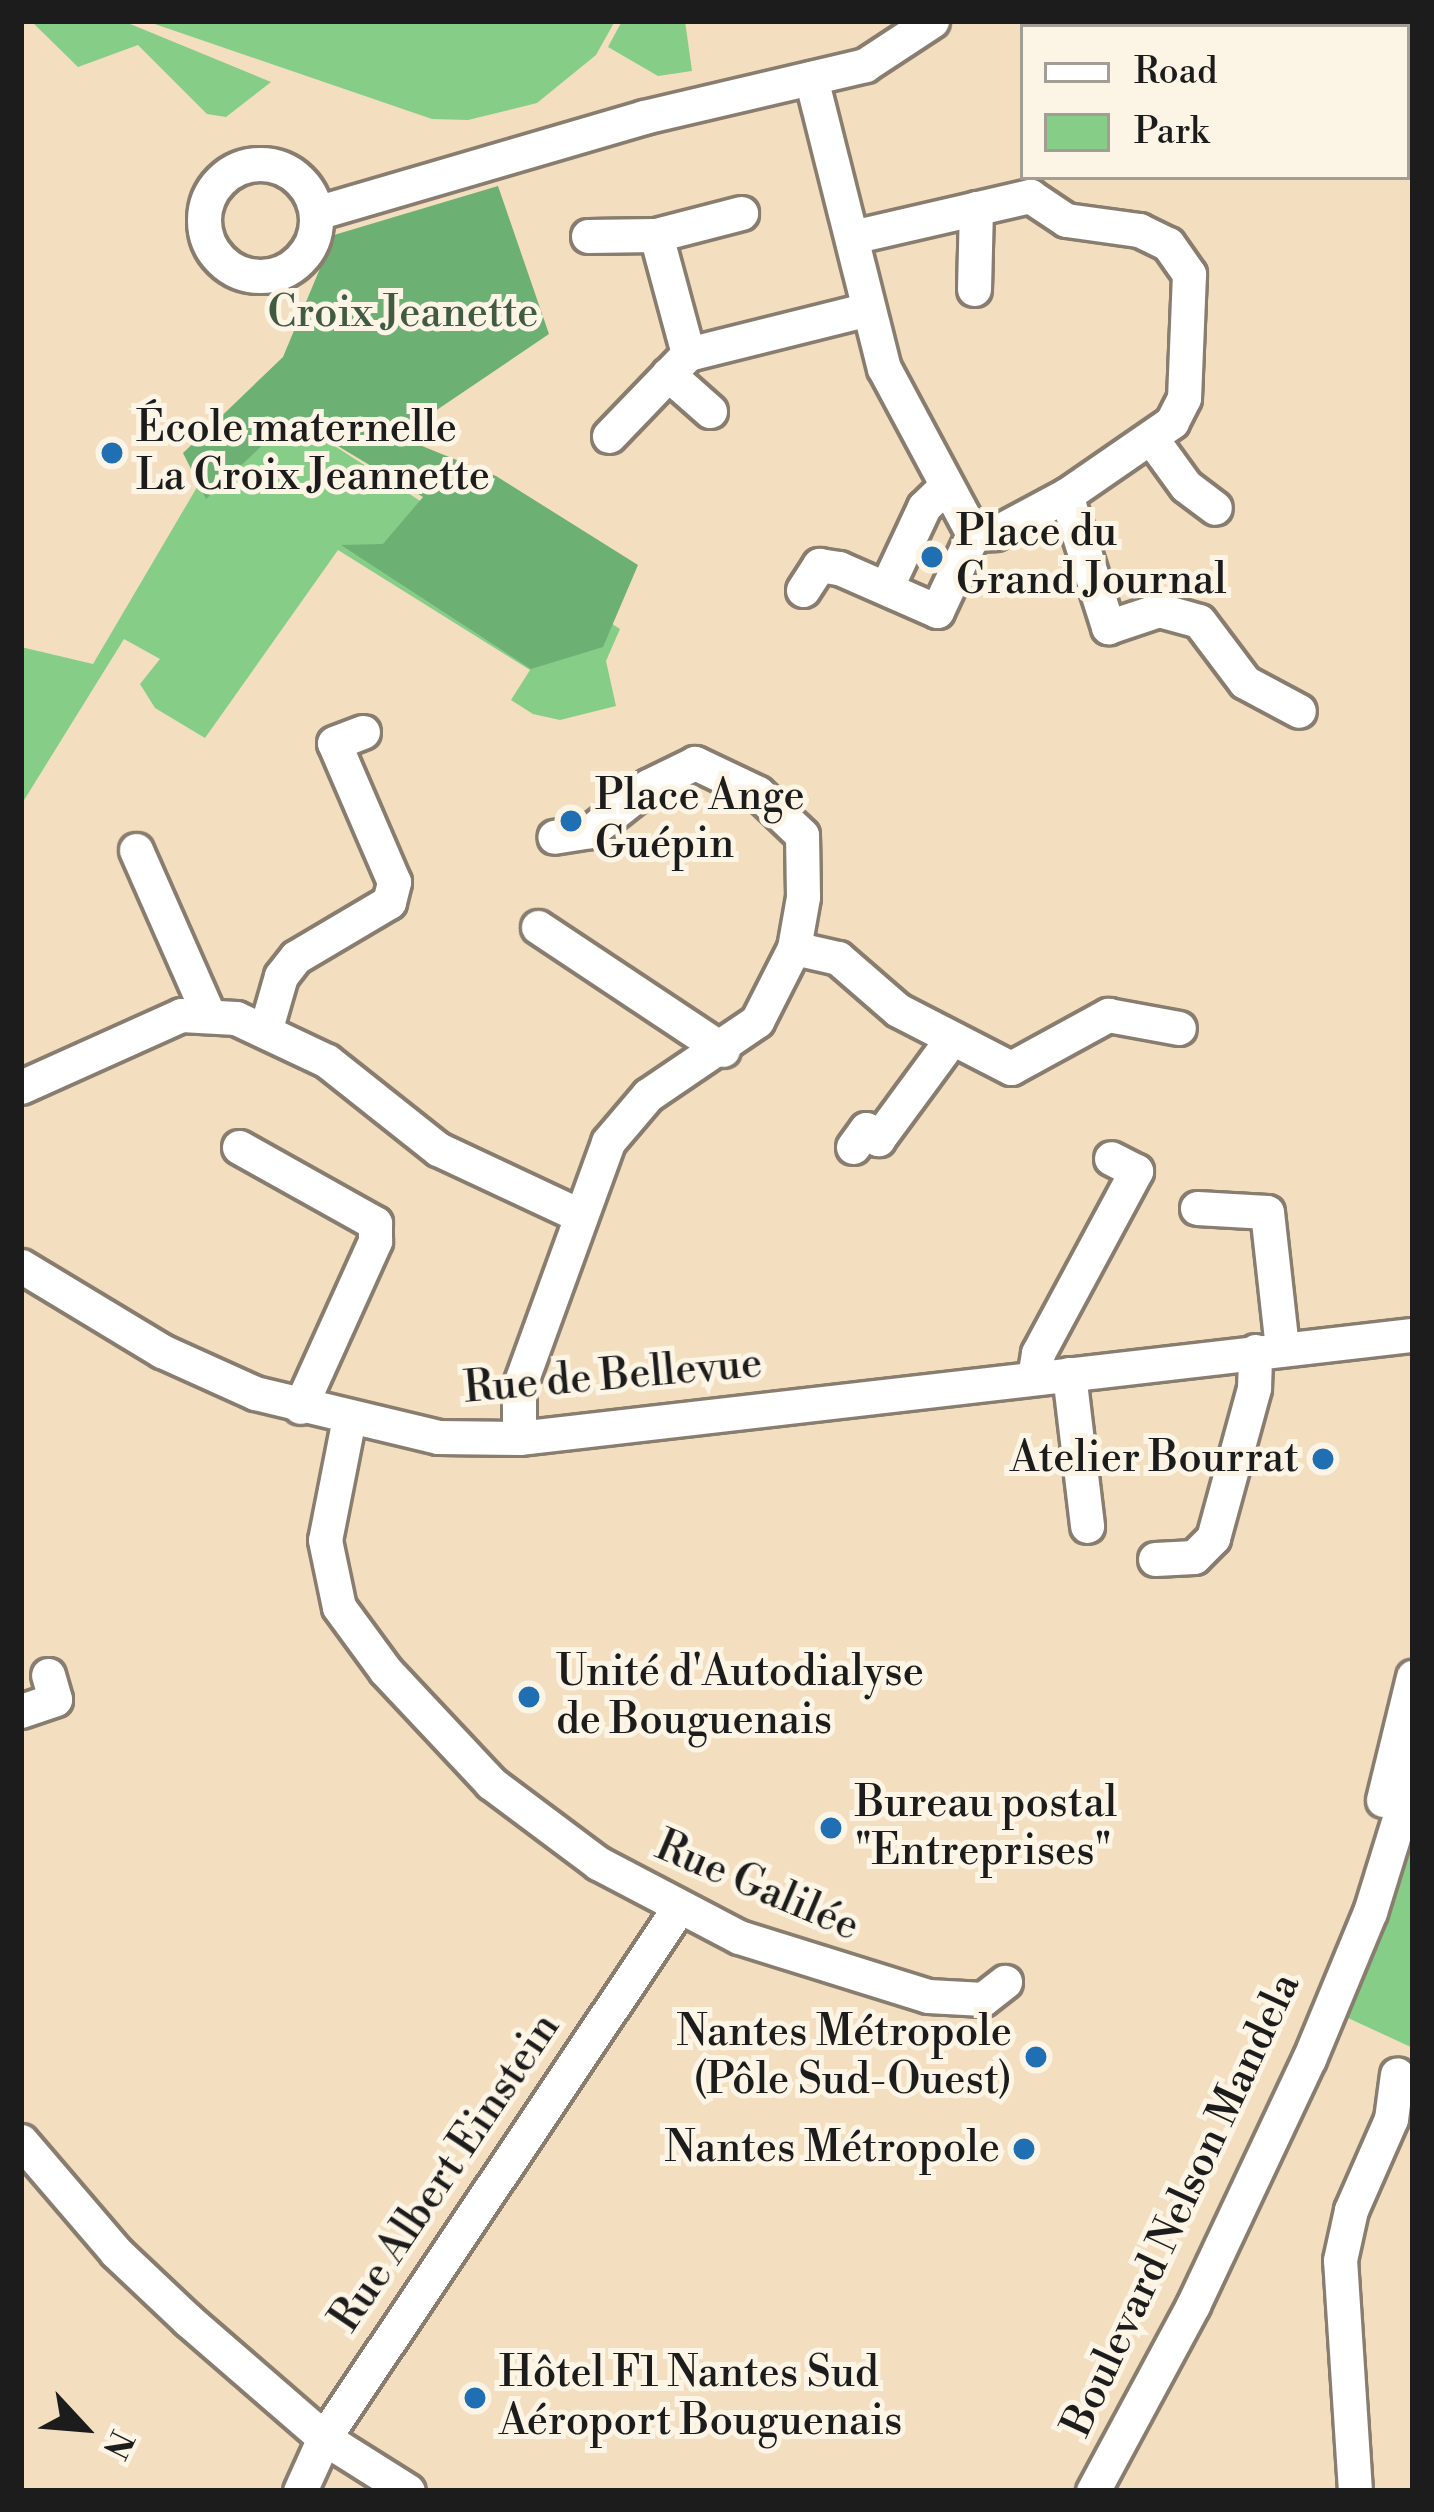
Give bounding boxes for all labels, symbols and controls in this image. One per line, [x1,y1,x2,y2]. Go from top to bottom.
legend [1020,24,1410,180]
text: Road [1134,50,1217,95]
text: Park [1134,110,1209,155]
park label: Croix Jeanette [267,289,539,339]
place label: École maternelle La Croix Jeannette [136,404,490,502]
marker: École maternelle La Croix Jeannette [99,440,125,466]
place label: Place du Grand Journal [956,508,1227,606]
marker: Place du Grand Journal [919,544,945,570]
place label: Place Ange Guépin [595,772,805,870]
marker: Place Ange Guépin [558,808,584,834]
street label: Rue de Bellevue [462,1339,764,1415]
place label: Atelier Bourrat [1010,1434,1299,1484]
marker: Atelier Bourrat [1310,1446,1336,1472]
place label: Unité d'Autodialyse de Bouguenais [556,1648,924,1746]
marker: Unité d'Autodialyse de Bouguenais [513,1681,545,1713]
place label: Bureau postal "Entreprises" [855,1779,1117,1878]
marker: Bureau postal "Entreprises" [818,1815,844,1841]
street label: Rue Galilée [648,1822,866,1952]
street label: Boulevard Nelson Mandela [1052,1965,1312,2445]
street label: Rue Albert Einstein [321,2004,571,2342]
place label: Nantes Métropole (Pôle Sud-Ouest) [676,2008,1012,2106]
marker: Nantes Métropole (Pôle Sud-Ouest) [1023,2044,1049,2070]
place label: Nantes Métropole [664,2124,1000,2174]
marker: Nantes Métropole [1011,2136,1037,2162]
place label: Hôtel F1 Nantes Sud Aéroport Bouguenais [499,2349,902,2448]
north arrow [24,2368,144,2488]
marker: Hôtel F1 Nantes Sud Aéroport Bouguenais [462,2385,488,2411]
text: N [93,2423,141,2465]

